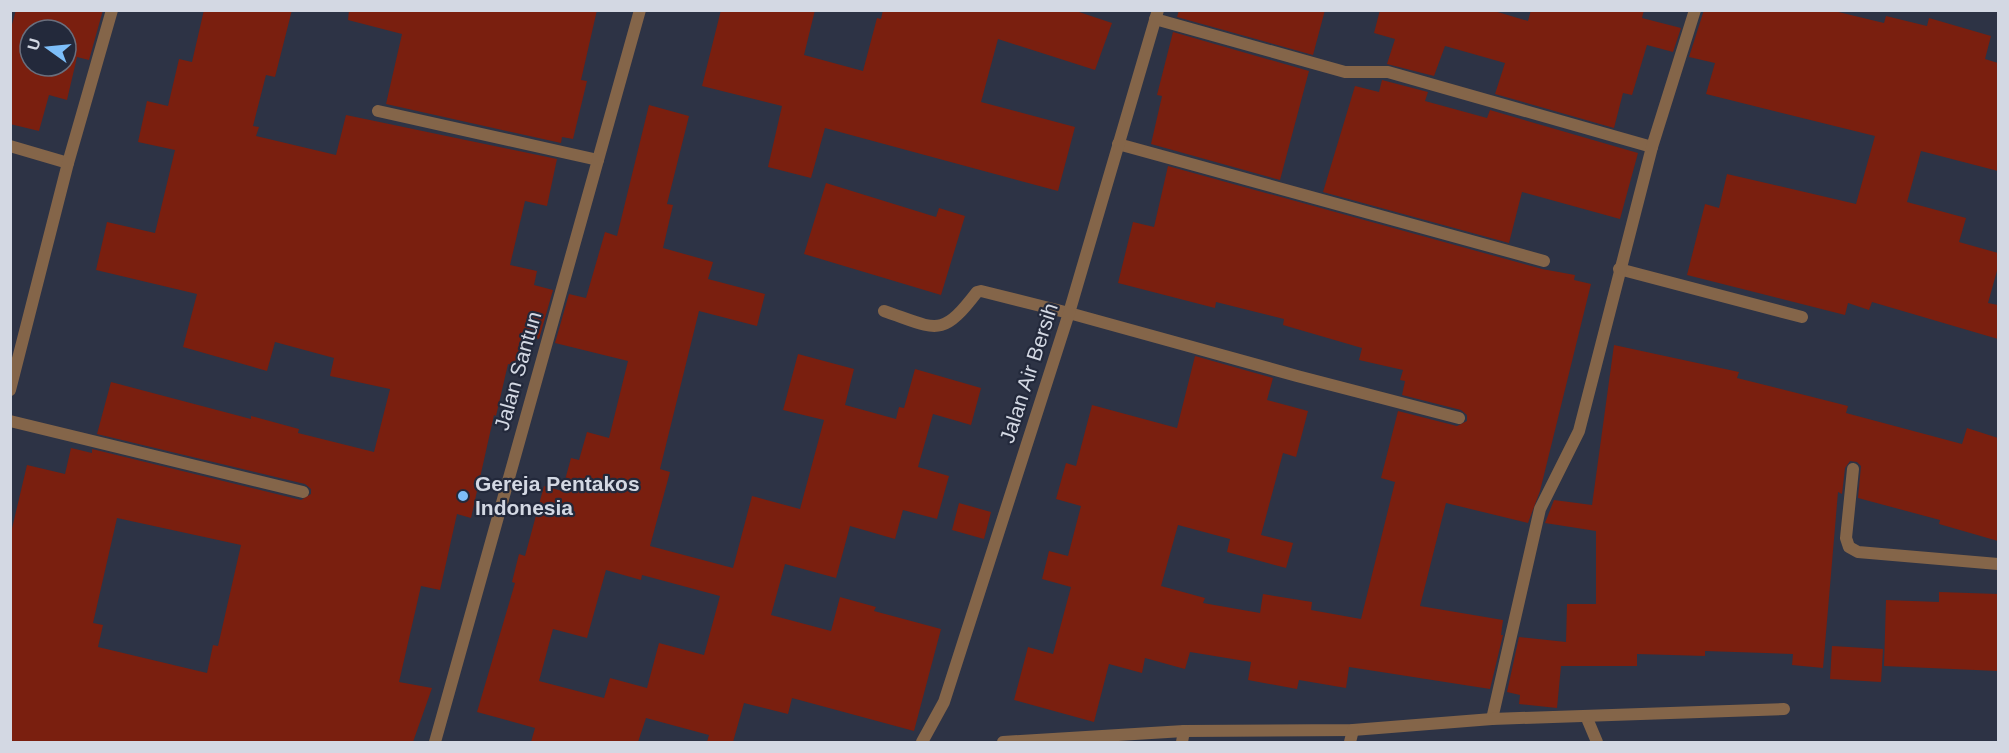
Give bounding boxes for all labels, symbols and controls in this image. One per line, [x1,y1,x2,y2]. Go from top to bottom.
north arrow [18,18,78,78]
text: U [24,36,44,52]
street label: Jalan Air Bersih [995,300,1062,446]
street label: Jalan Santun [490,309,545,433]
place label: Gereja Pentakos Indonesia [475,472,640,519]
marker: Gereja Pentakos Indonesia [456,489,470,503]

